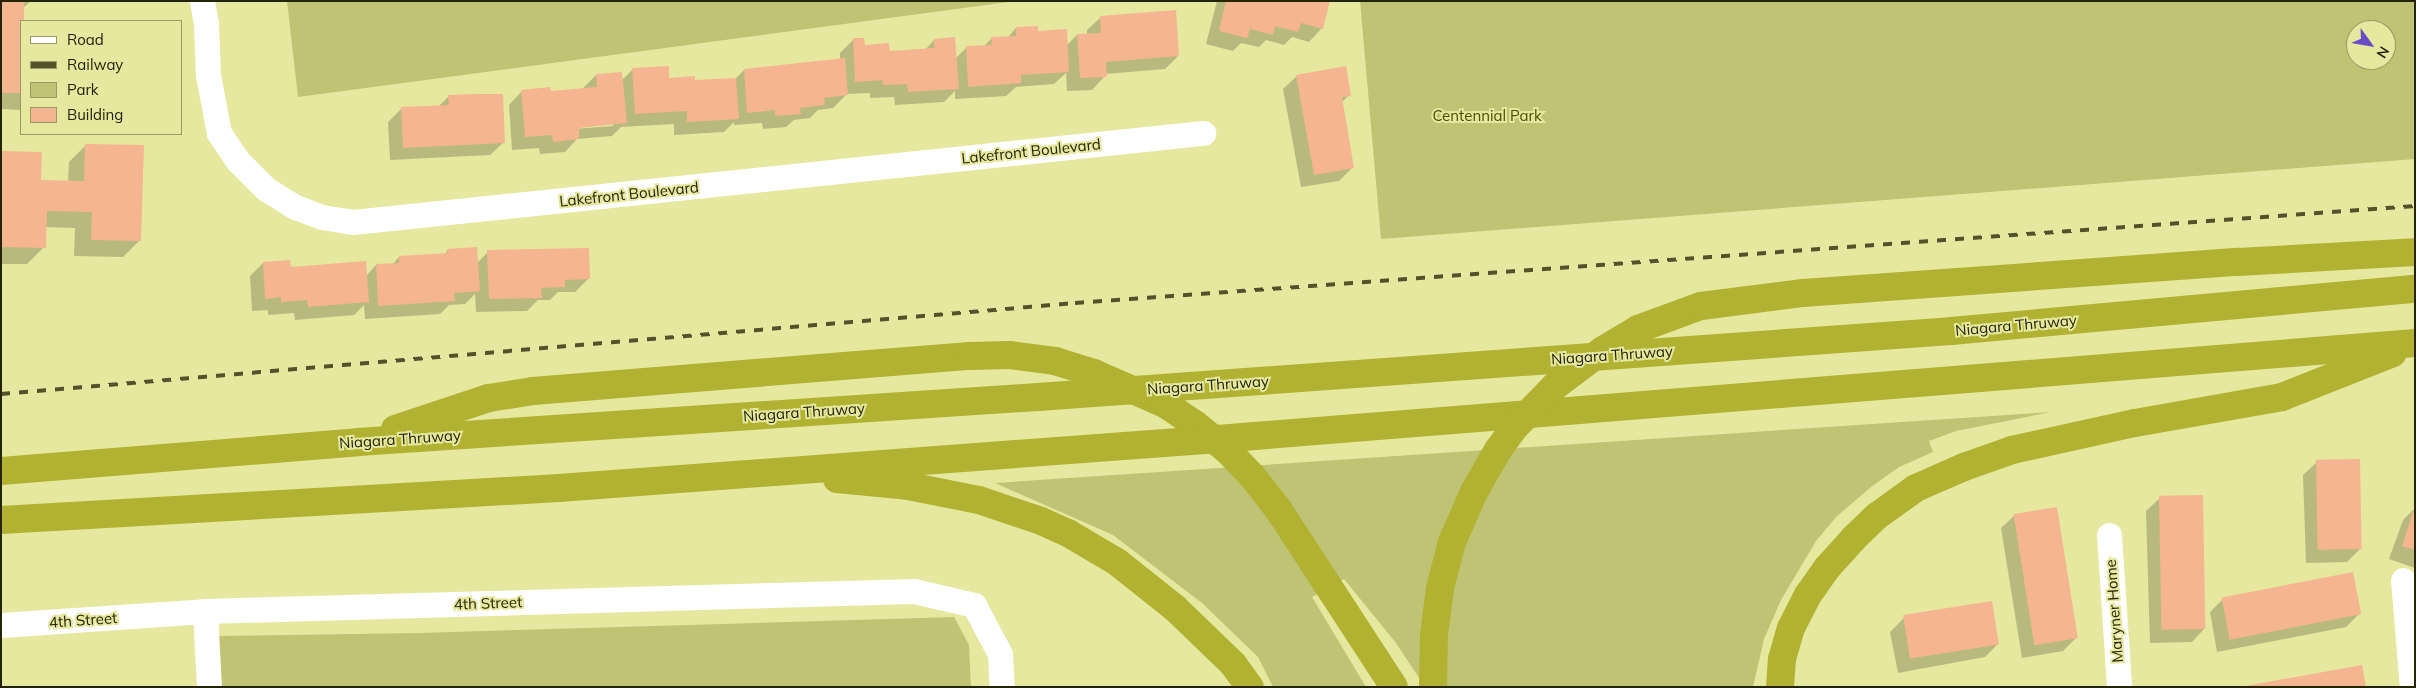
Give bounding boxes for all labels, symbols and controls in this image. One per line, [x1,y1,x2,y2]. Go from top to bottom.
legend [20,20,182,135]
north arrow [2346,20,2396,70]
text: Road [67,30,104,49]
text: N [2372,43,2393,62]
text: Railway [67,55,123,74]
text: Park [67,80,99,99]
text: Building [67,105,123,124]
park label: Centennial Park [1432,107,1542,125]
street label: Lakefront Boulevard [960,135,1102,167]
street label: Lakefront Boulevard [558,178,700,210]
street label: Niagara Thruway [1955,311,2077,339]
street label: Niagara Thruway [1551,342,1673,368]
street label: Niagara Thruway [1147,372,1269,398]
street label: Niagara Thruway [743,399,865,425]
street label: Niagara Thruway [339,426,461,452]
street label: Maryner Home [2101,559,2127,663]
street label: 4th Street [453,593,523,613]
street label: 4th Street [48,609,118,631]

